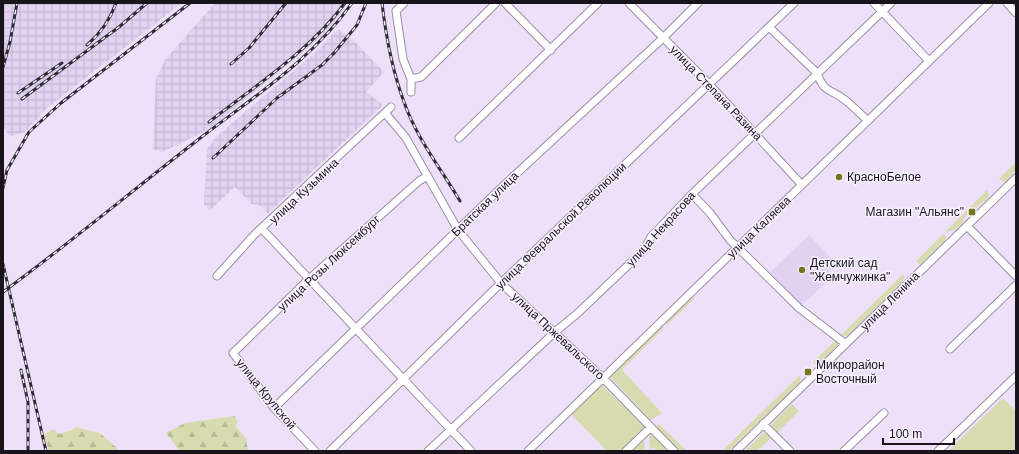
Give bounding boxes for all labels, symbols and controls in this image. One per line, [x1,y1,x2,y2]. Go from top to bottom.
street label: улица Степана Разина [667,43,765,144]
street label: улица Кузьмина [267,155,342,227]
street label: улица Февральской Революции [493,160,629,292]
street label: Братская улица [449,168,522,239]
place label: КрасноБелое [847,170,922,184]
marker: КрасноБелое [834,172,844,182]
street label: улица Некрасова [624,188,699,269]
street label: улица Каляева [724,193,794,261]
place label: Магазин "Альянс" [865,205,964,219]
marker: Магазин "Альянс" [967,207,977,217]
street label: улица Розы Люксембург [275,212,383,314]
place label: Детский сад "Жемчужинка" [810,256,890,284]
marker: Детский сад "Жемчужинка" [797,265,807,275]
street label: улица Ленина [858,268,923,333]
street label: улица Пржевальского [509,290,607,383]
street label: улица Крупской [233,356,299,432]
place label: Микрорайон Восточный [816,358,885,386]
marker: Микрорайон Восточный [803,367,813,377]
scale bar [883,420,954,446]
text: 100 m [889,427,922,441]

